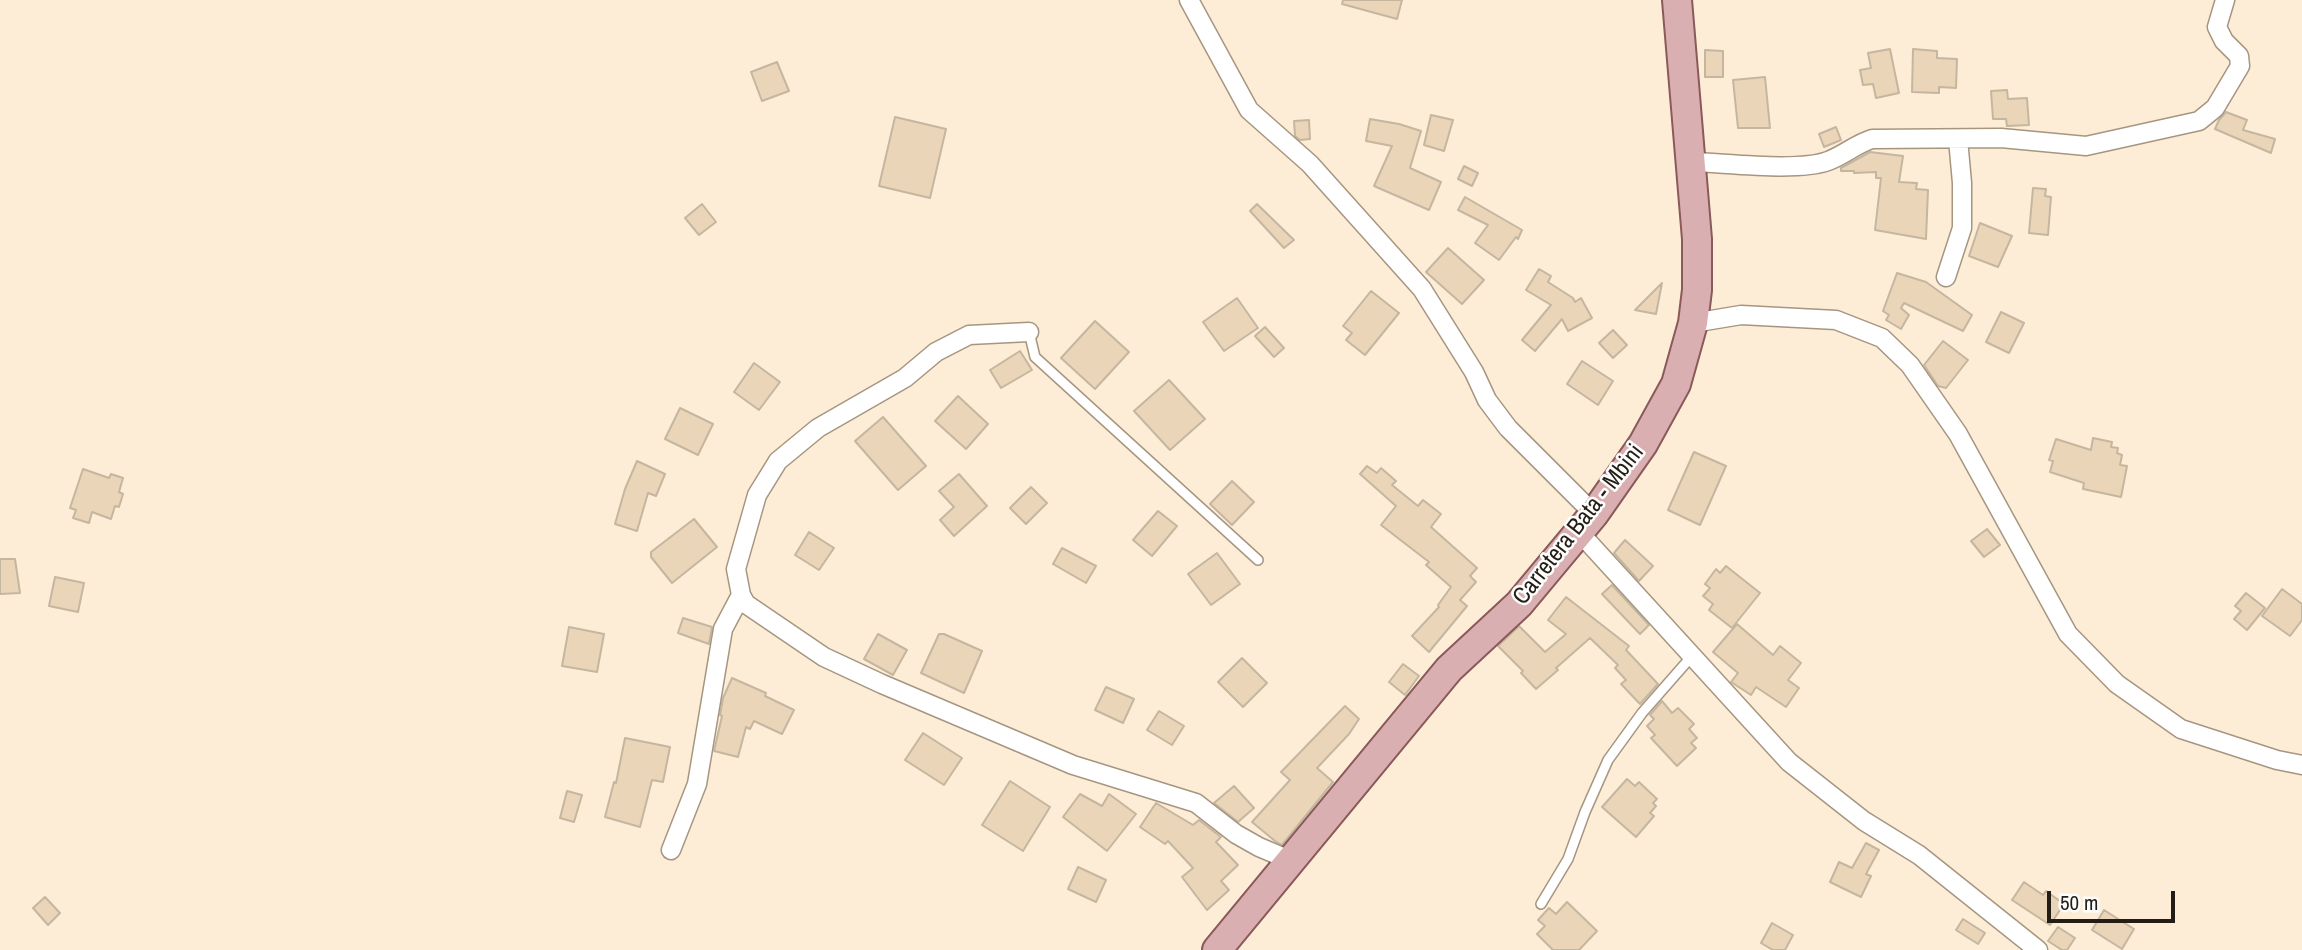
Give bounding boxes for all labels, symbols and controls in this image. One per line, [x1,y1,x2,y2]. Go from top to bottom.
street label: Carretera Bata - Mbini [1507,439,1651,611]
scale bar [2050,876,2178,920]
text: 50 m [2060,888,2098,917]

